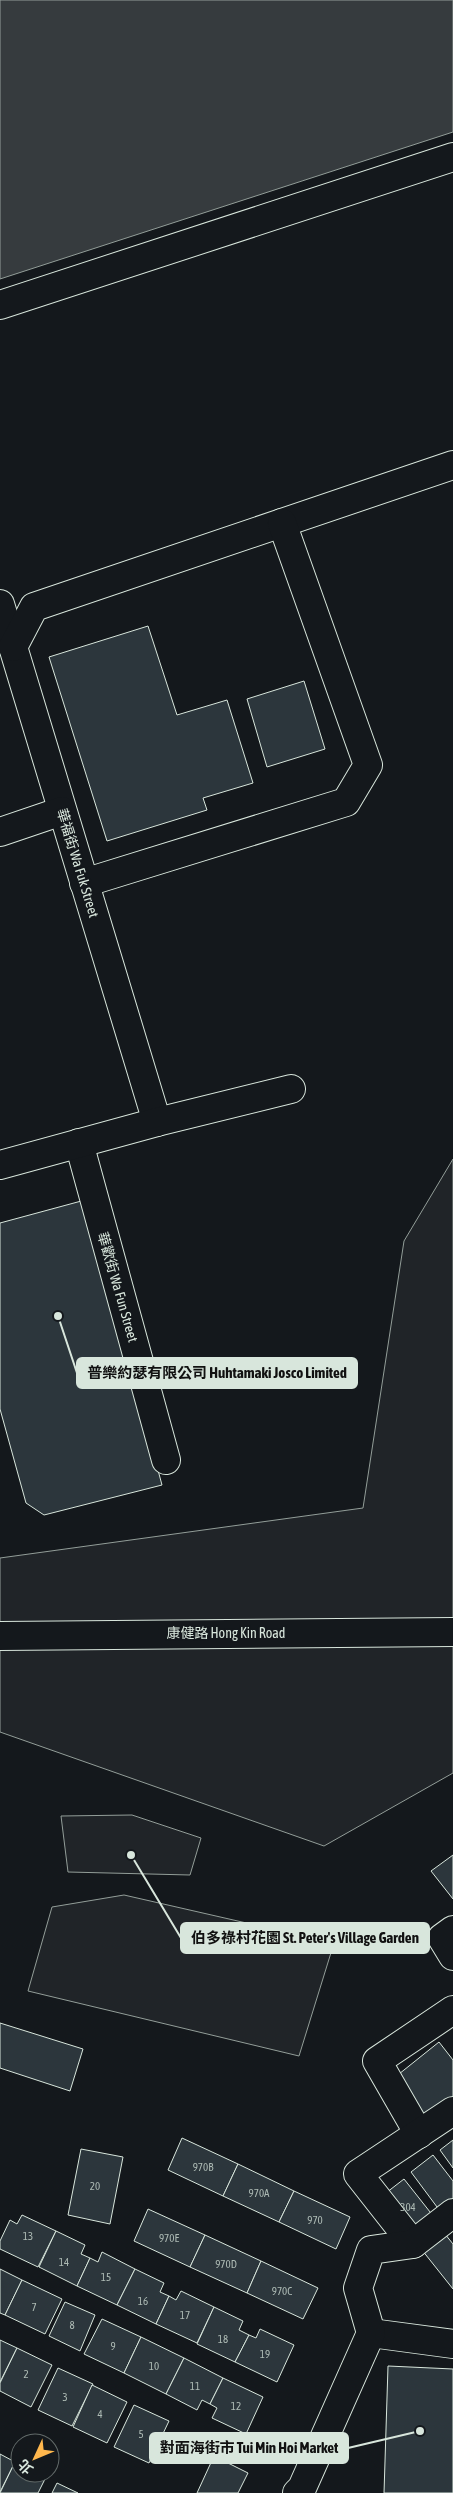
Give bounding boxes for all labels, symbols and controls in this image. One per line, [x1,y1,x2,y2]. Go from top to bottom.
street label: 華福街 Wa Fuk Street [54,807,102,919]
street label: 華歡街 Wa Fun Street [95,1230,141,1344]
callout: 普樂約瑟有限公司 Huhtamaki Josco Limited [77,1358,357,1388]
text: 普樂約瑟有限公司 Huhtamaki Josco Limited [87,1364,347,1381]
street label: 康健路 Hong Kin Road [167,1625,285,1641]
callout: 伯多祿村花園 St. Peter's Village Garden [181,1923,429,1953]
text: 伯多祿村花園 St. Peter's Village Garden [191,1929,419,1946]
house number: 970B [193,2161,214,2173]
house number: 20 [90,2180,100,2192]
house number: 970A [249,2187,270,2199]
house number: 304 [400,2201,416,2213]
house number: 970 [307,2214,323,2226]
house number: 13 [23,2230,33,2242]
house number: 970E [159,2232,179,2244]
house number: 14 [59,2256,69,2268]
house number: 970D [215,2258,237,2270]
house number: 15 [101,2271,111,2283]
house number: 970C [272,2285,292,2297]
house number: 16 [138,2295,148,2307]
house number: 7 [31,2301,37,2313]
house number: 17 [180,2309,190,2321]
house number: 8 [69,2319,75,2331]
house number: 18 [218,2333,228,2345]
house number: 9 [110,2340,116,2352]
house number: 19 [260,2348,270,2360]
house number: 10 [149,2360,159,2372]
house number: 2 [23,2368,29,2380]
house number: 11 [190,2380,200,2392]
house number: 3 [62,2391,68,2403]
house number: 12 [231,2400,241,2412]
house number: 4 [97,2408,103,2420]
house number: 5 [138,2428,144,2440]
north arrow [10,2433,60,2483]
callout: 對面海街市 Tui Min Hoi Market [150,2433,348,2463]
text: 對面海街市 Tui Min Hoi Market [160,2439,339,2456]
text: 北 [15,2456,36,2478]

